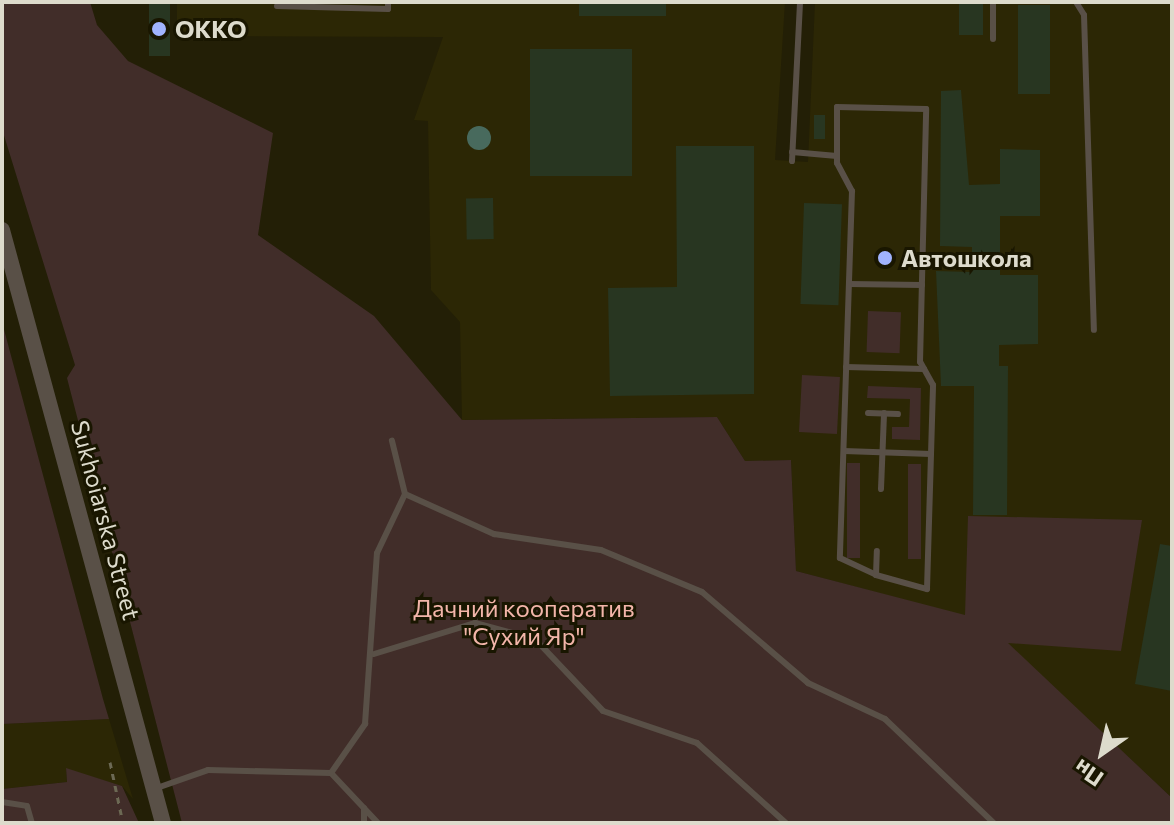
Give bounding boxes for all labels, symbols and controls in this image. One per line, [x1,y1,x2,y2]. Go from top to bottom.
place label: ОККО [175,15,247,43]
marker: ОККО [150,20,168,38]
place label: Автошкола [901,244,1031,272]
marker: Автошкола [876,249,894,267]
street label: Sukhoiarska Street [66,417,146,623]
park label: Дачний кооператив "Сухий Яр" [413,594,635,650]
north arrow [1062,713,1142,793]
text: Пн [1069,754,1108,793]

